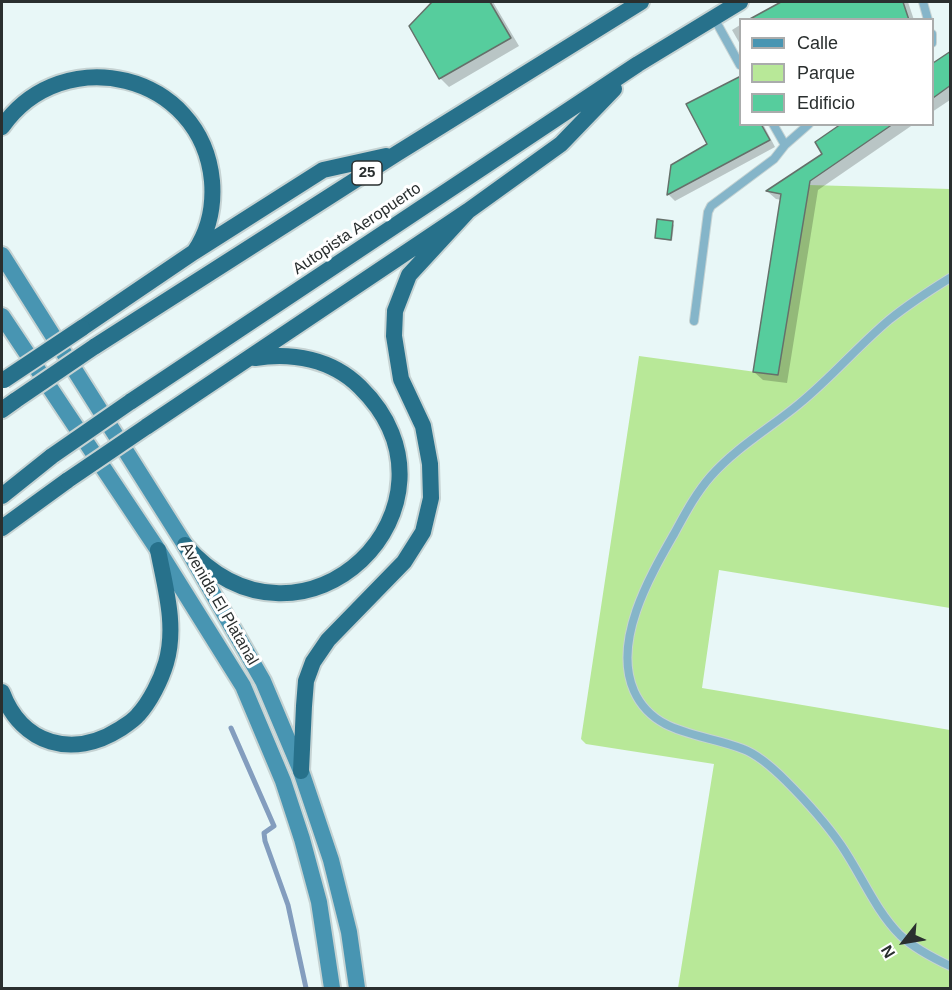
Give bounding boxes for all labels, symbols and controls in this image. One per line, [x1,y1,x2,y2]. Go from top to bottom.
legend [739,18,934,126]
text: Calle [797,33,838,53]
text: Parque [797,63,855,83]
text: Edificio [797,93,855,113]
road number: 25 [352,161,382,185]
street label: Autopista Aeropuerto [289,179,425,279]
street label: Avenida El Platanal [176,539,262,669]
north arrow [874,912,934,972]
text: N [878,942,898,961]

